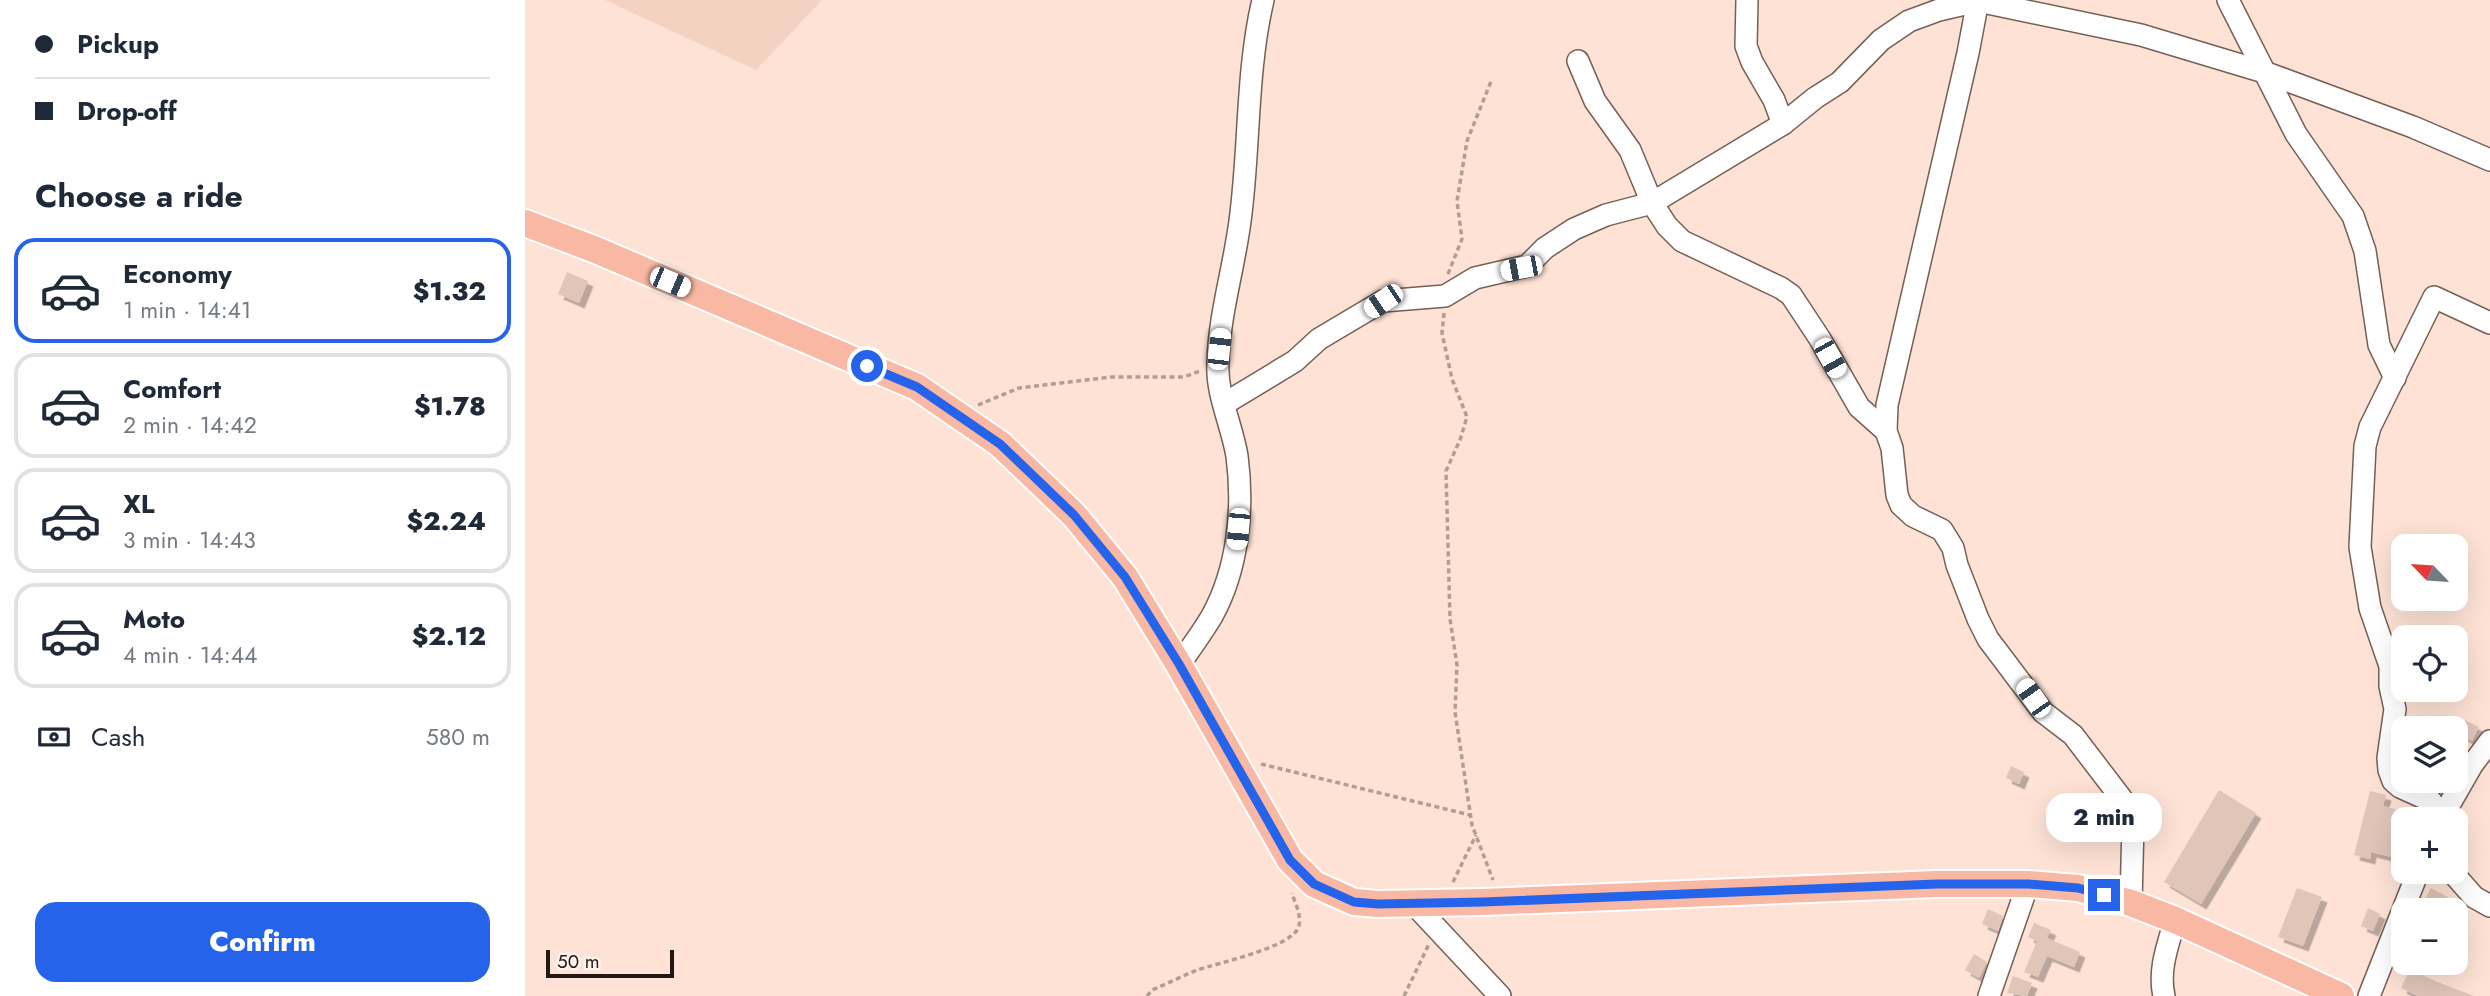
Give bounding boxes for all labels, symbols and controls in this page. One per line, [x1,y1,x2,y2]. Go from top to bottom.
text: Pickup [77,25,159,63]
text: Drop-off [77,92,177,130]
text: Choose a ride [35,173,243,219]
car [1499,254,1544,282]
text: Economy [123,255,232,293]
icon: car [39,259,102,322]
car [647,264,694,300]
text: $1.32 [413,272,486,310]
car [1360,281,1407,321]
text: 1 min · 14:41 [123,293,251,327]
car [1207,327,1232,371]
car [1811,335,1850,381]
route start [851,350,883,382]
text: Comfort [123,370,221,408]
icon: car [39,374,102,437]
text: $1.78 [414,387,486,425]
text: 2 min · 14:42 [123,408,257,442]
text: XL [123,485,155,523]
icon: car [39,489,102,552]
text: $2.24 [406,502,486,540]
car [1226,507,1251,551]
text: 3 min · 14:43 [123,523,256,557]
north arrow [2391,534,2467,611]
map controls [2391,534,2468,975]
text: Moto [123,600,185,638]
icon: car [39,604,102,667]
text: $2.12 [412,617,486,655]
button: locate [2391,625,2468,702]
text: 4 min · 14:44 [123,638,257,672]
car [2013,675,2054,721]
button: layers [2391,716,2468,793]
icon: cash [35,718,73,756]
text: Cash [91,718,145,756]
text: 580 m [426,720,490,754]
callout: 2 min [2046,794,2162,842]
text: 2 min [2073,800,2135,834]
button: + [2391,807,2468,884]
route end [2088,879,2120,911]
button: − [2391,898,2468,975]
button: Confirm [35,902,490,982]
scale bar [546,947,674,979]
text: 50 m [557,948,600,975]

